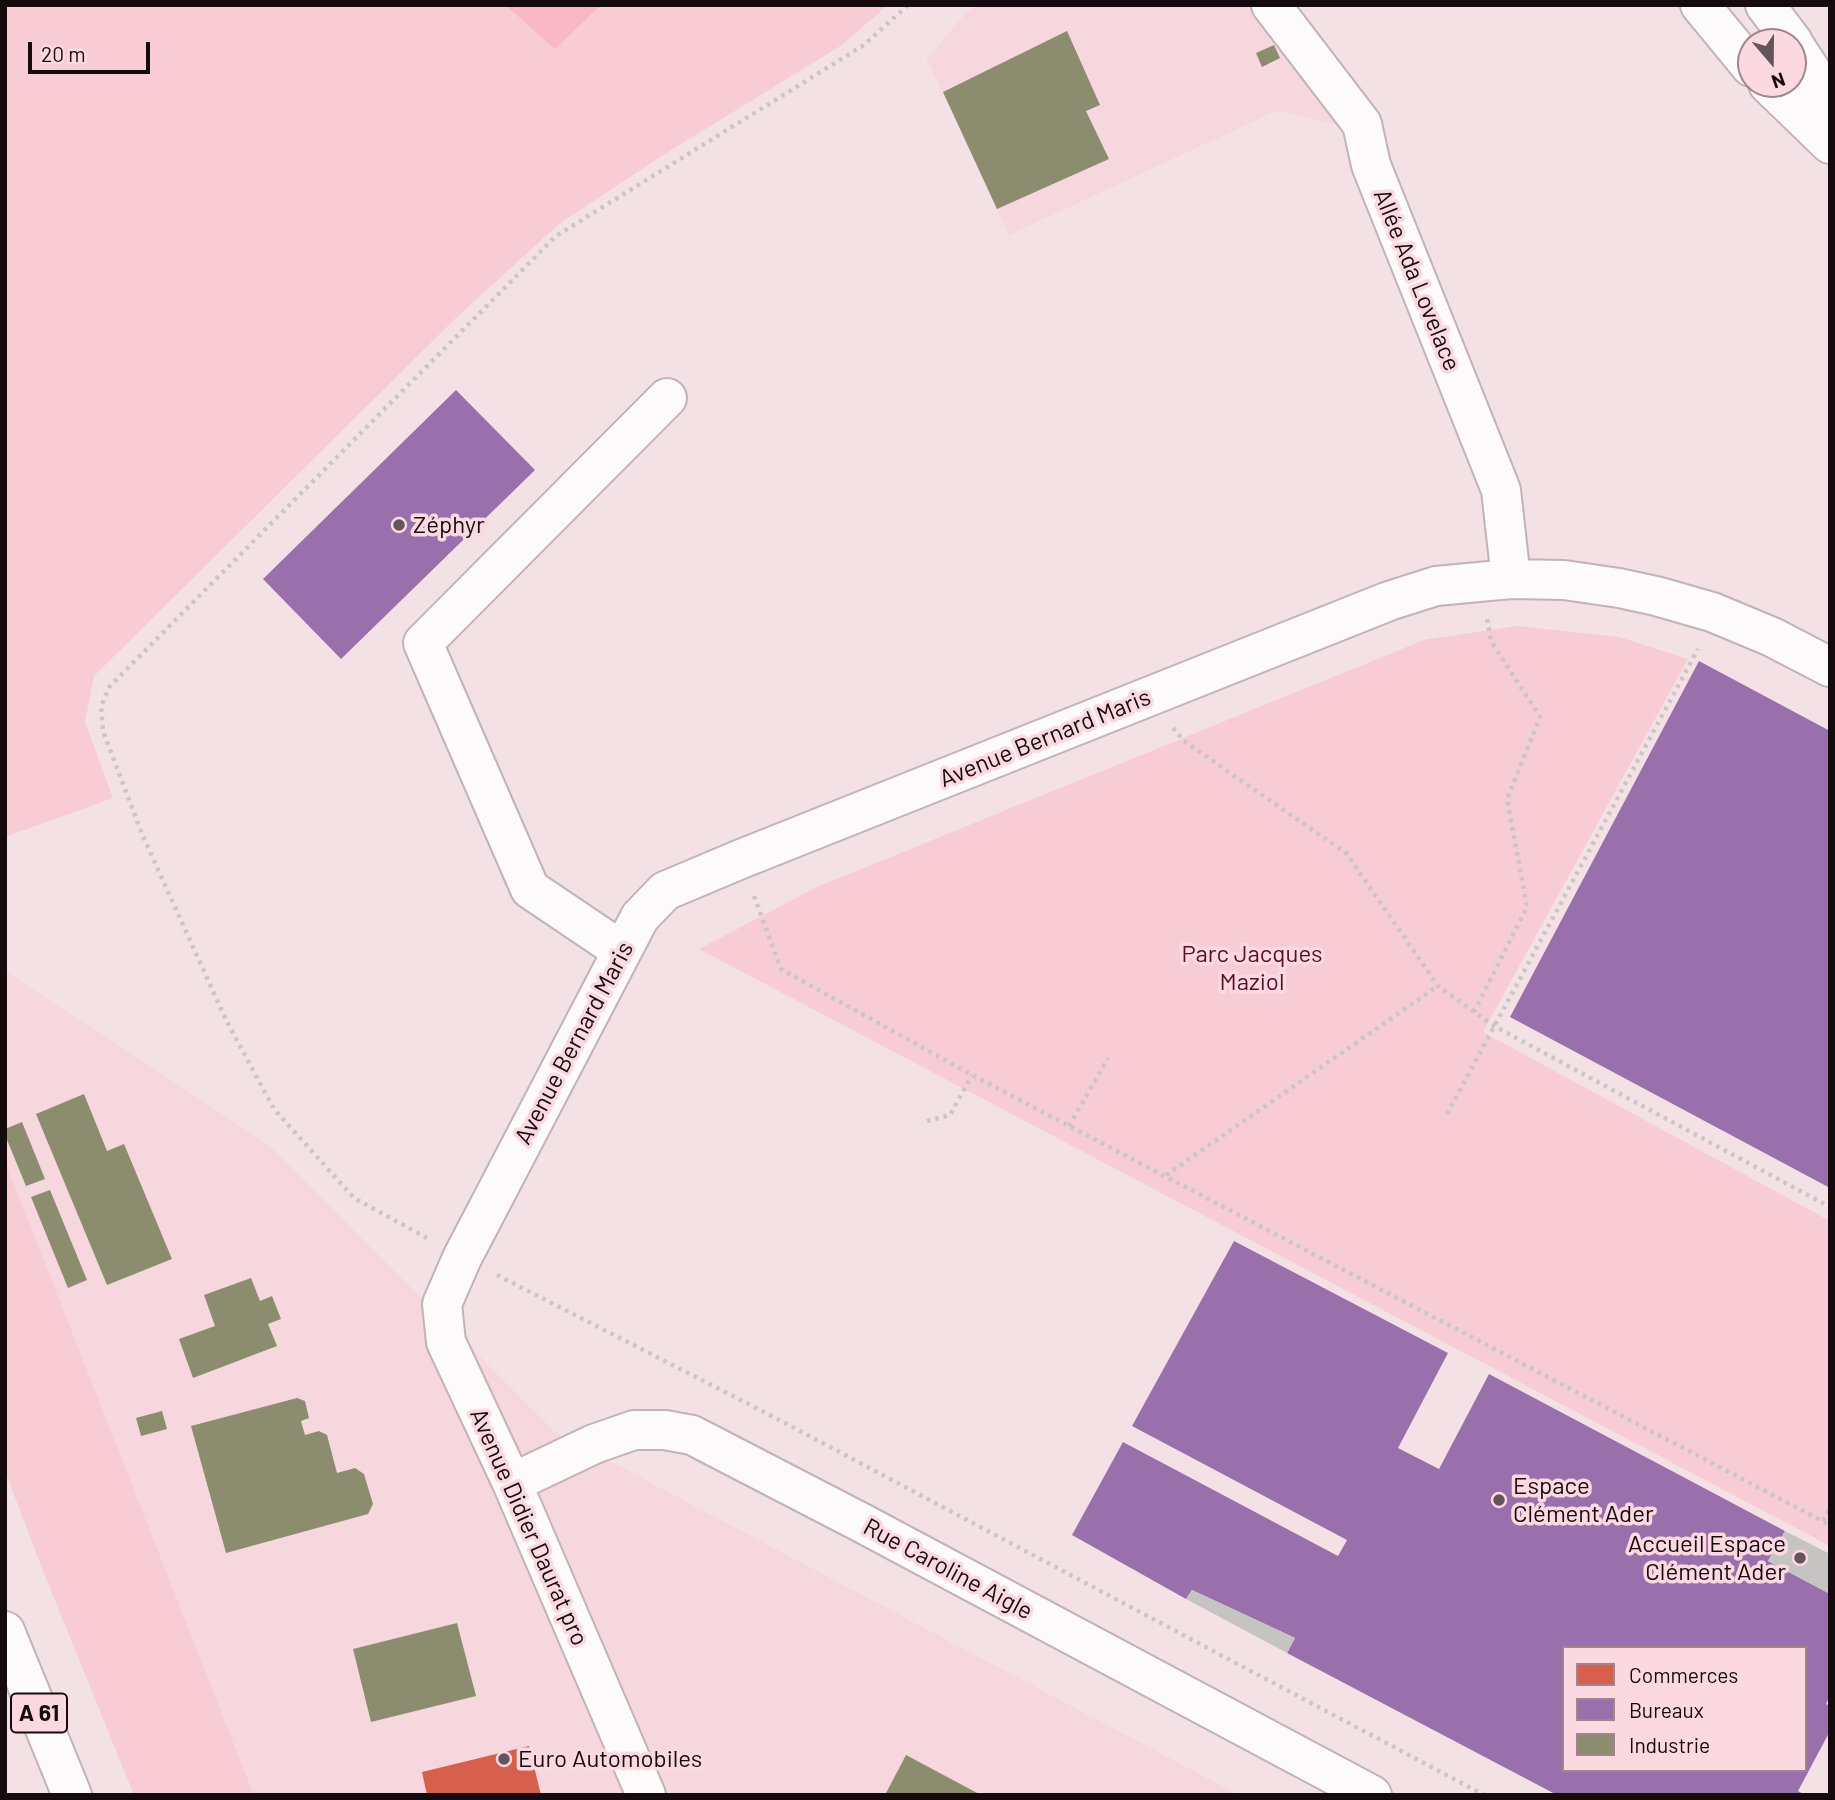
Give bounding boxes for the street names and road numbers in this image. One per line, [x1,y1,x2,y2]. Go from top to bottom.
street label: Allée Ada Lovelace [1367,185,1467,375]
street label: Avenue Bernard Maris [935,682,1155,794]
street label: Avenue Bernard Maris [508,937,640,1149]
street label: Avenue Didier Daurat pro [464,1404,594,1650]
street label: Rue Caroline Aigle [859,1512,1037,1626]
road number: A 61 [11,1694,67,1732]

